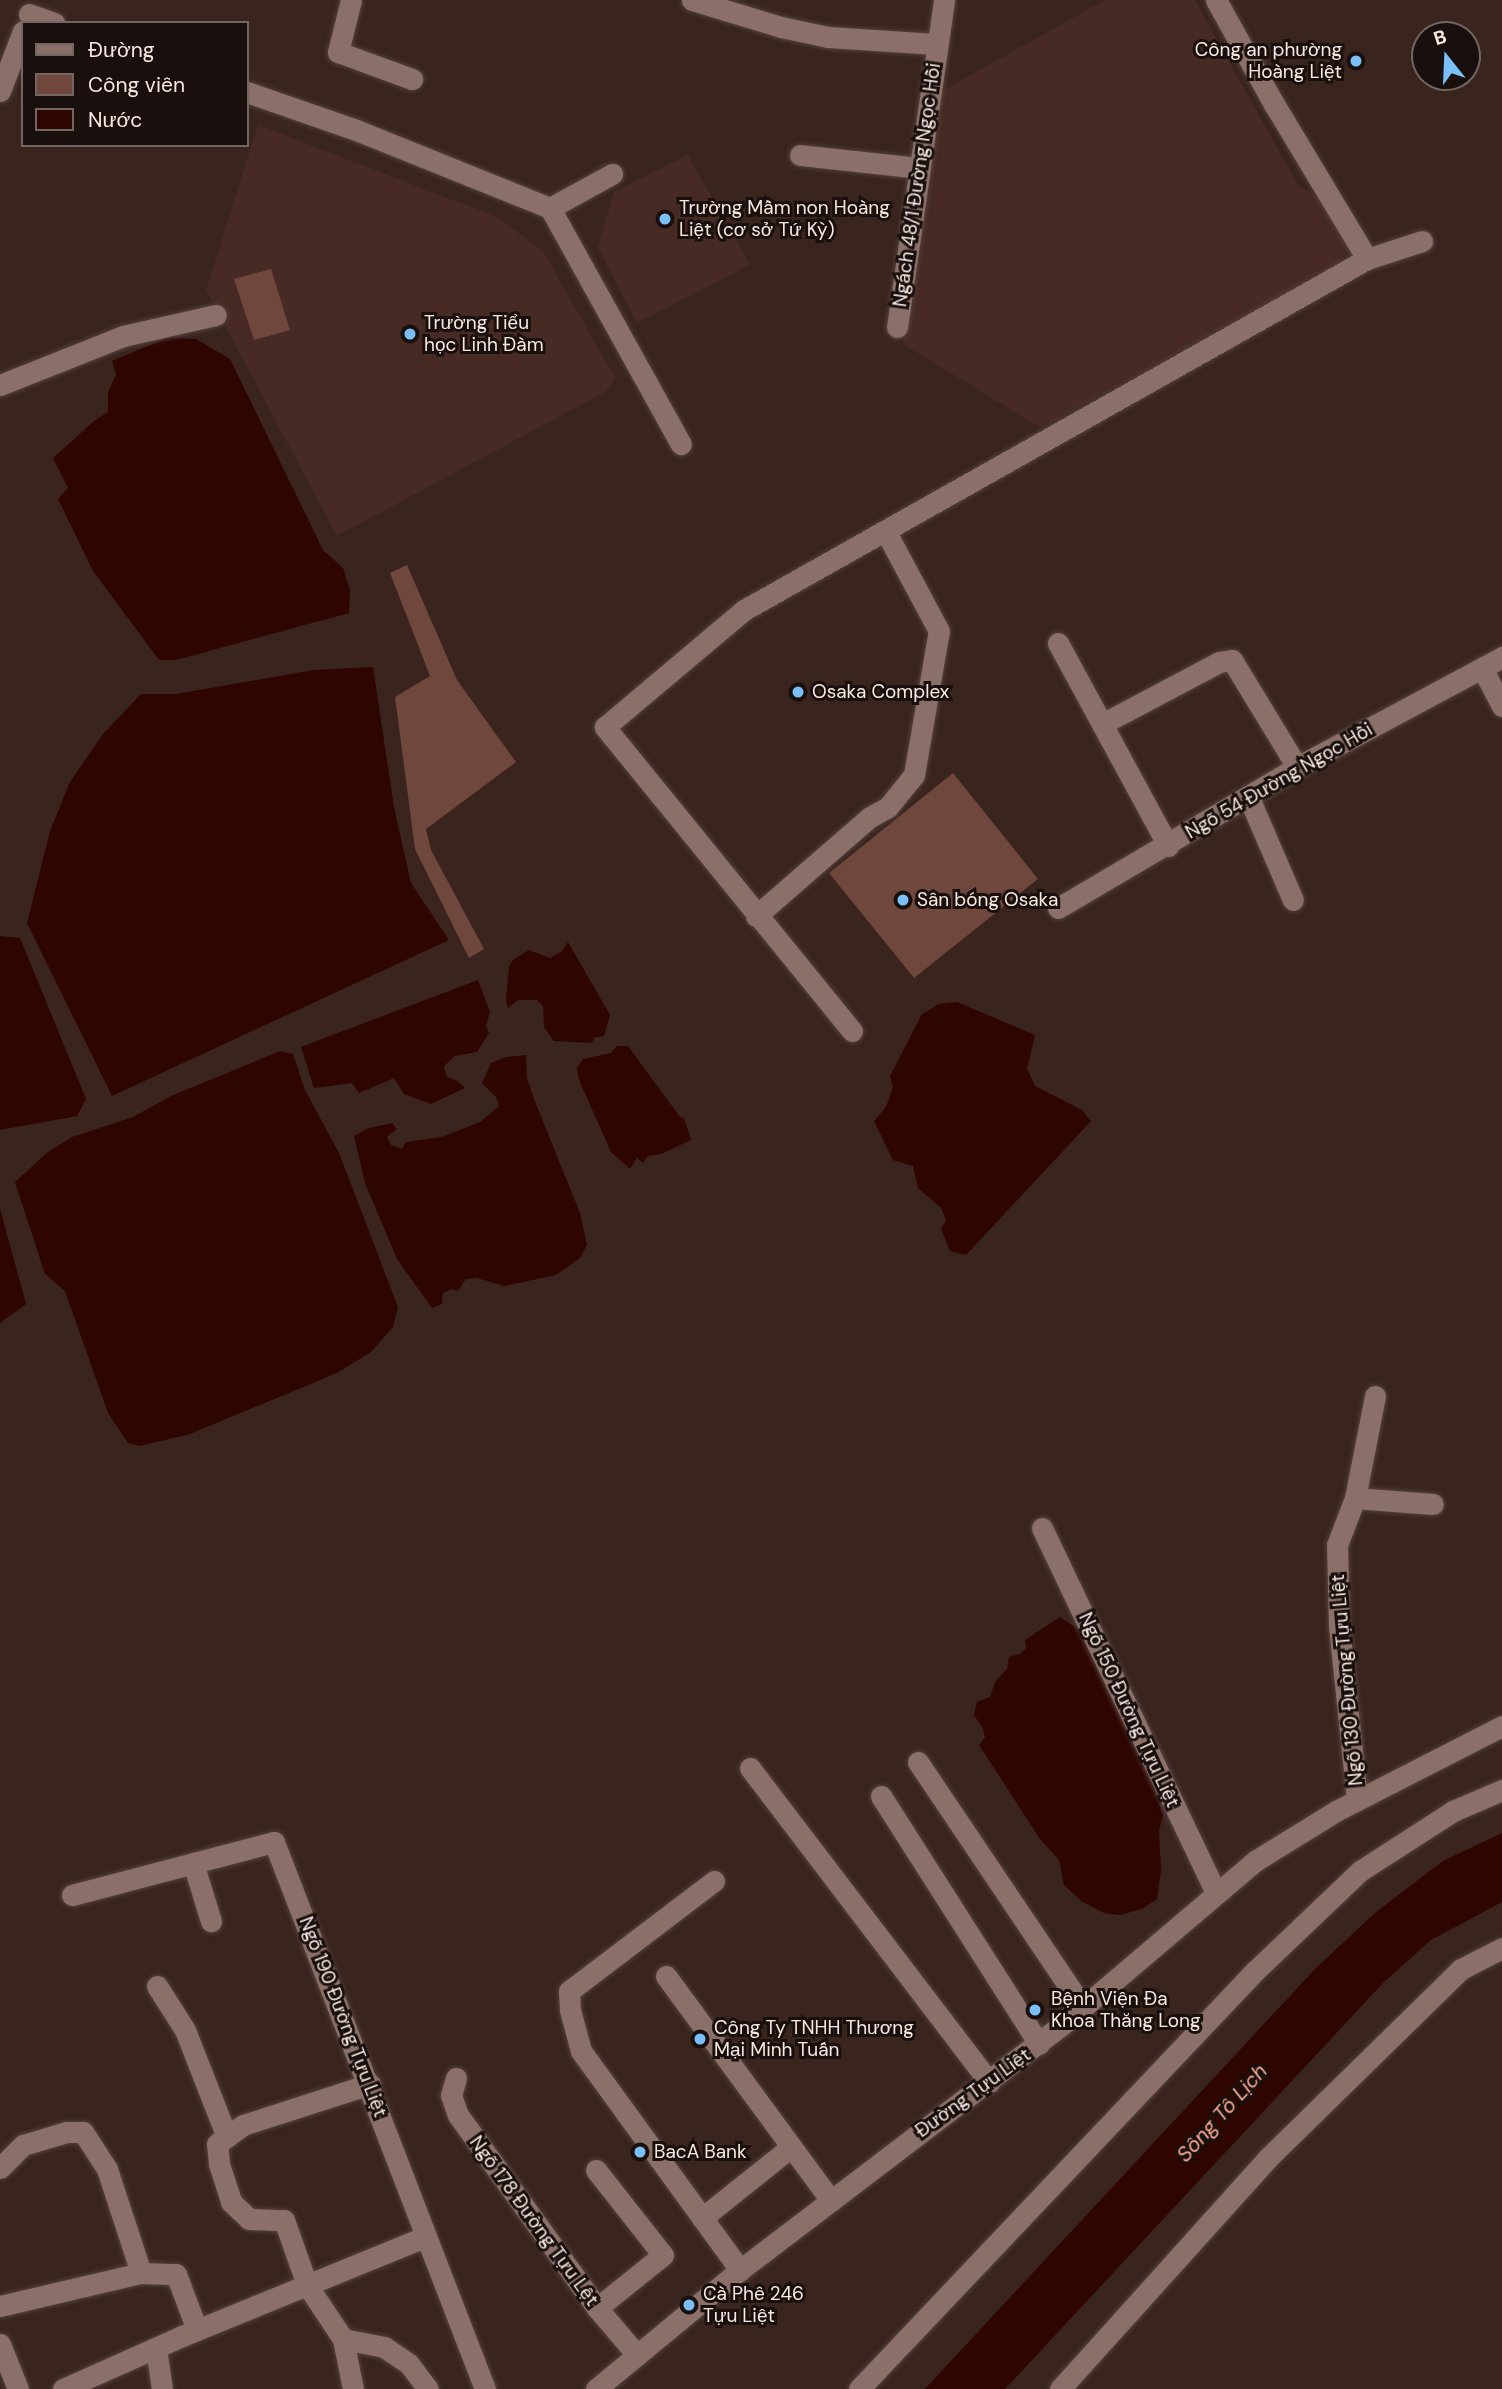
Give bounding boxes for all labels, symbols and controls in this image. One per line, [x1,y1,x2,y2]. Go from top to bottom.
legend [21,21,248,147]
north arrow [1411,21,1481,91]
text: B [1430,24,1450,51]
text: Đường [88,36,155,64]
place label: Công an phường Hoàng Liệt [1195,39,1342,83]
marker: Công an phường Hoàng Liệt [1348,53,1364,69]
street label: Ngách 48/1 Đường Ngọc Hồi [889,62,945,308]
text: Công viên [88,71,185,99]
text: Nước [88,106,142,134]
place label: Trường Mầm non Hoàng Liệt (cơ sở Tứ Kỳ) [679,197,890,241]
marker: Trường Mầm non Hoàng Liệt (cơ sở Tứ Kỳ) [657,211,673,227]
place label: Trường Tiểu học Linh Đàm [424,312,544,356]
marker: Trường Tiểu học Linh Đàm [402,326,418,342]
place label: Osaka Complex [812,681,949,703]
marker: Osaka Complex [790,684,806,700]
street label: Ngõ 54 Đường Ngọc Hồi [1181,718,1377,844]
place label: Sân bóng Osaka [917,889,1058,911]
marker: Sân bóng Osaka [895,892,911,908]
street label: Ngõ 130 Đường Tựu Liệt [1326,1573,1368,1787]
street label: Ngõ 150 Đường Tựu Liệt [1074,1609,1184,1811]
street label: Ngõ 190 Đường Tựu Liệt [294,1914,392,2120]
place label: Bệnh Viện Đa Khoa Thăng Long [1051,1988,1201,2032]
marker: Bệnh Viện Đa Khoa Thăng Long [1025,2000,1045,2020]
place label: Công Ty TNHH Thương Mại Minh Tuấn [714,2017,914,2061]
marker: Công Ty TNHH Thương Mại Minh Tuấn [692,2031,708,2047]
street label: Đường Tựu Liệt [911,2043,1035,2143]
water label: Sông Tô Lịch [1171,2059,1273,2167]
street label: Ngõ 178 Đường Tựu Lệt [465,2132,603,2310]
place label: BacA Bank [654,2141,747,2163]
marker: BacA Bank [632,2144,648,2160]
place label: Cà Phê 246 Tựu Liệt [703,2283,804,2327]
marker: Cà Phê 246 Tựu Liệt [681,2297,697,2313]

